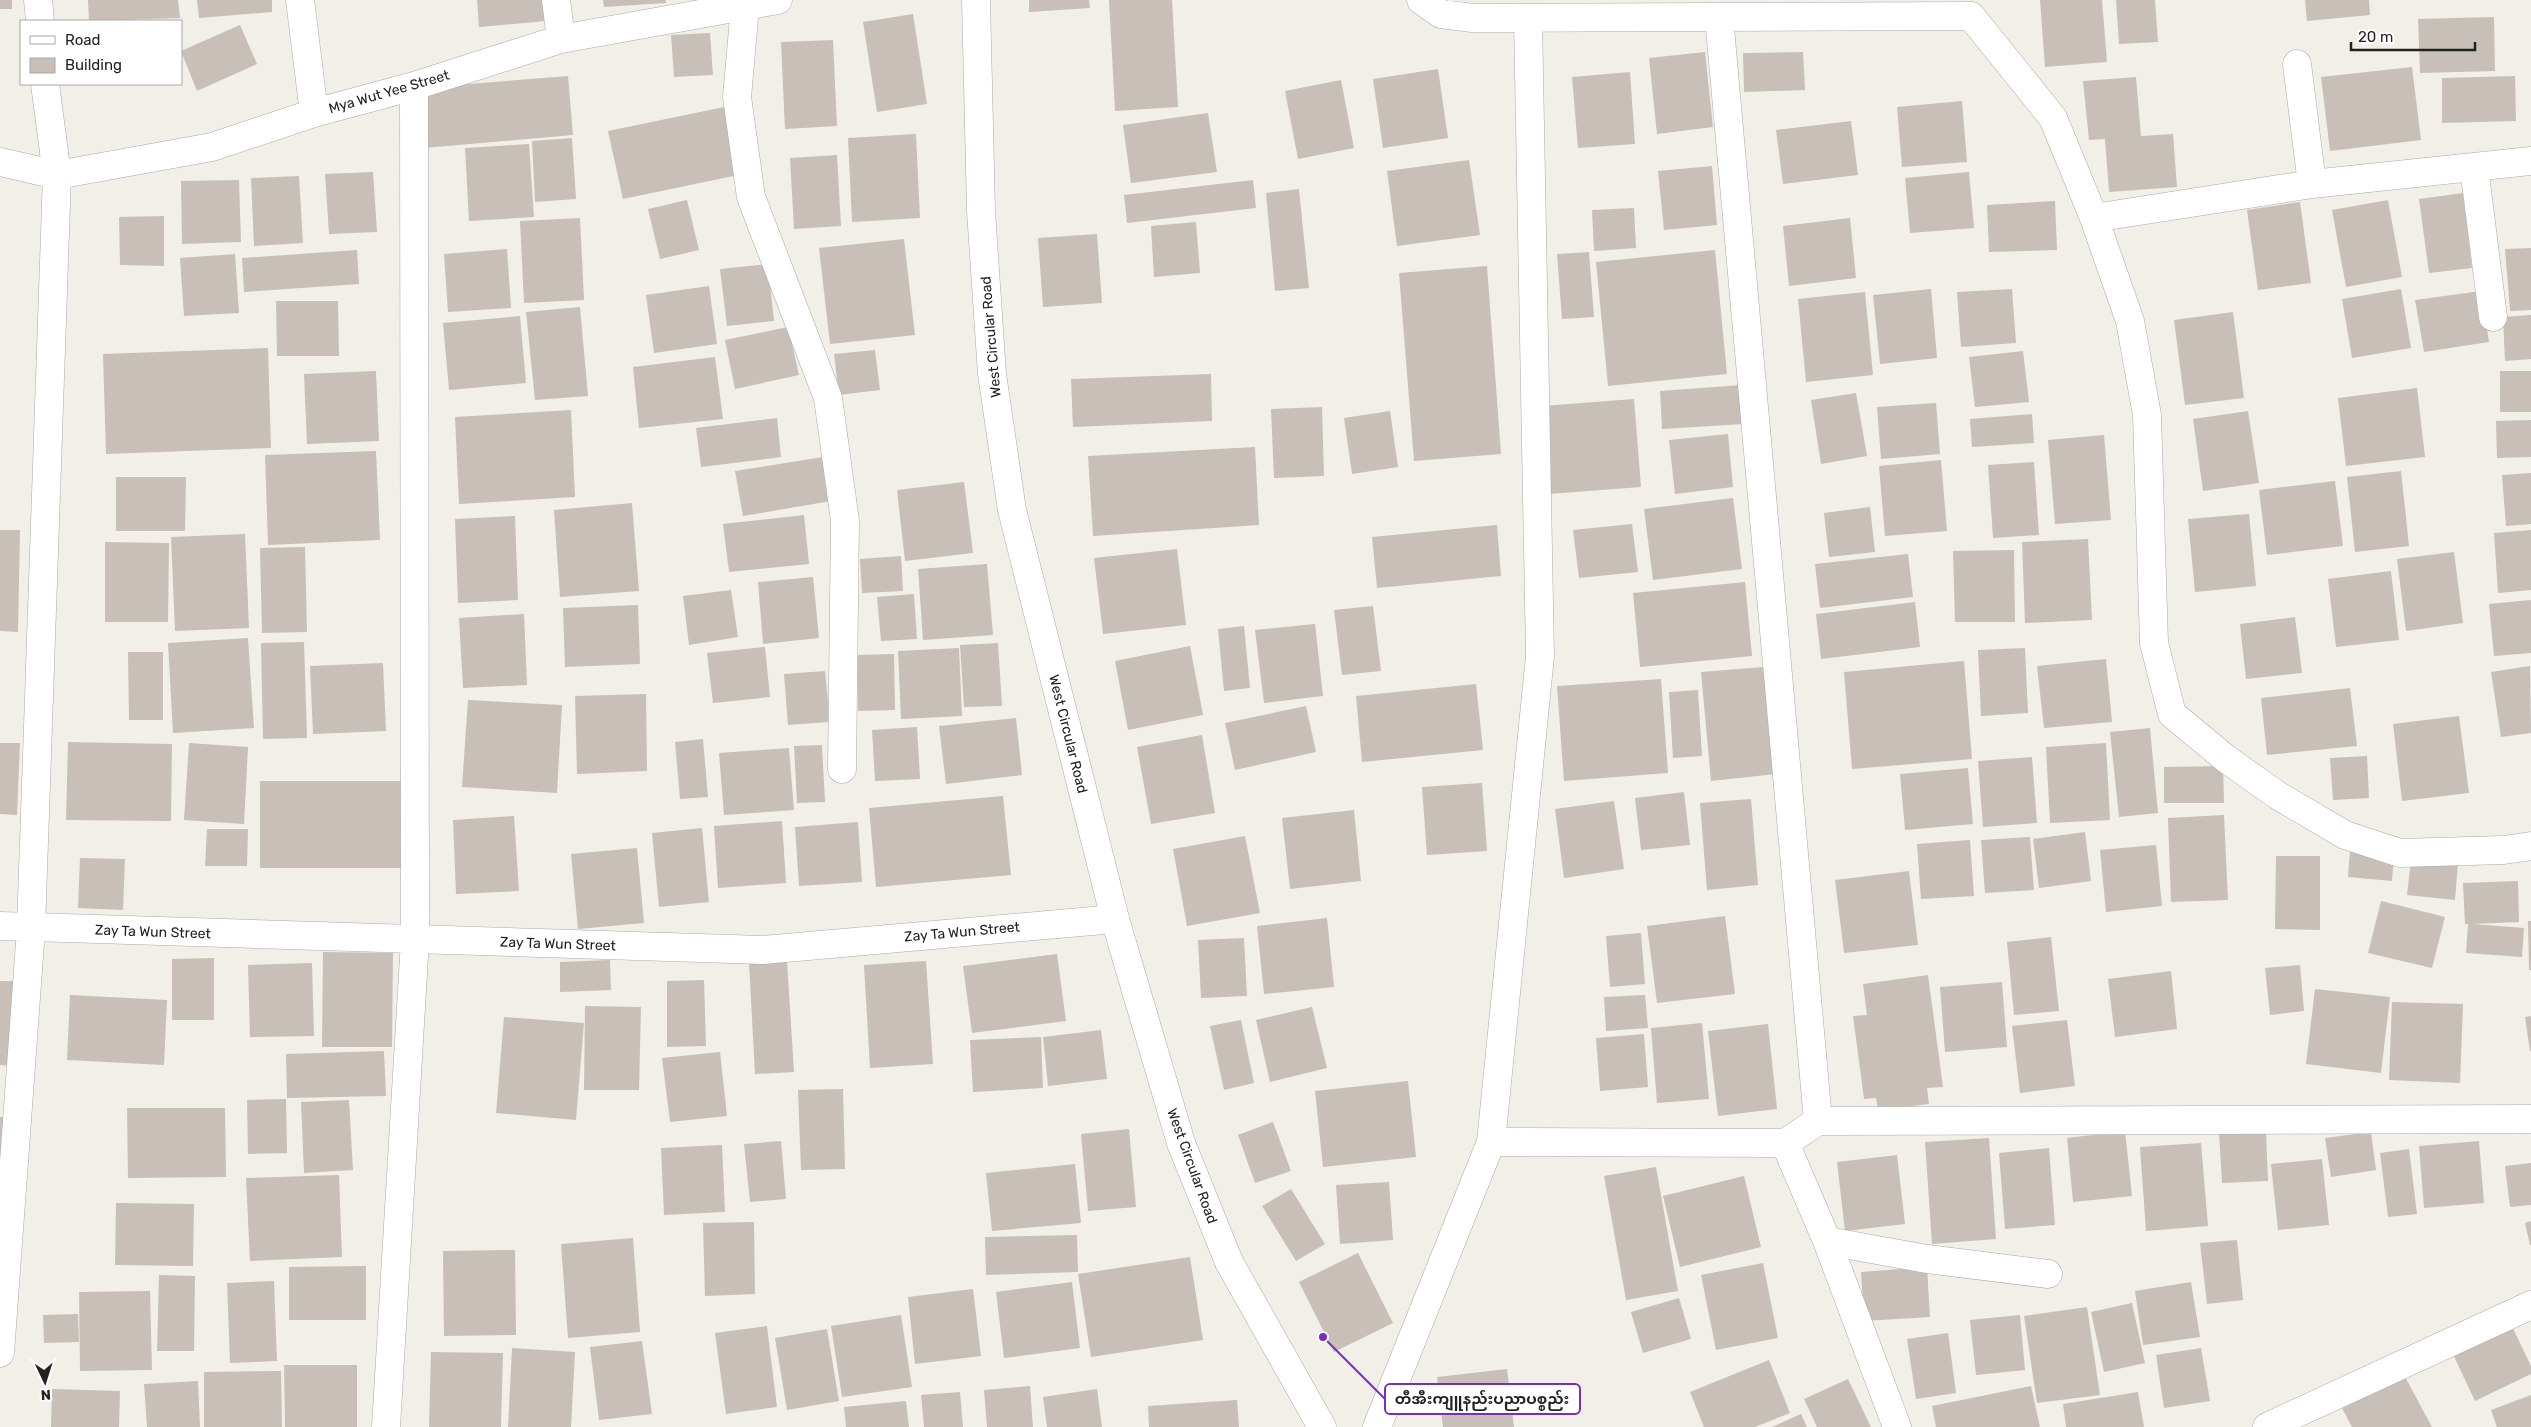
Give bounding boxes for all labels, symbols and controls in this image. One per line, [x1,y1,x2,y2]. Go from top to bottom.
legend [20,20,182,85]
scale bar [2351,20,2475,52]
text: 20 m [2358,28,2393,46]
text: Road [65,31,101,49]
text: Building [65,56,122,74]
street label: Mya Wut Yee Street [327,66,452,117]
street label: West Circular Road [977,276,1005,398]
street label: West Circular Road [1045,673,1091,795]
street label: Zay Ta Wun Street [903,918,1021,946]
street label: Zay Ta Wun Street [95,921,212,943]
street label: Zay Ta Wun Street [500,933,617,955]
street label: West Circular Road [1163,1106,1221,1226]
north arrow [20,1357,70,1407]
callout: တီအီးကျူနည်းပညာပစ္စည်း [1385,1384,1580,1414]
text: N [40,1386,51,1403]
text: တီအီးကျူနည်းပညာပစ္စည်း [1395,1389,1569,1411]

